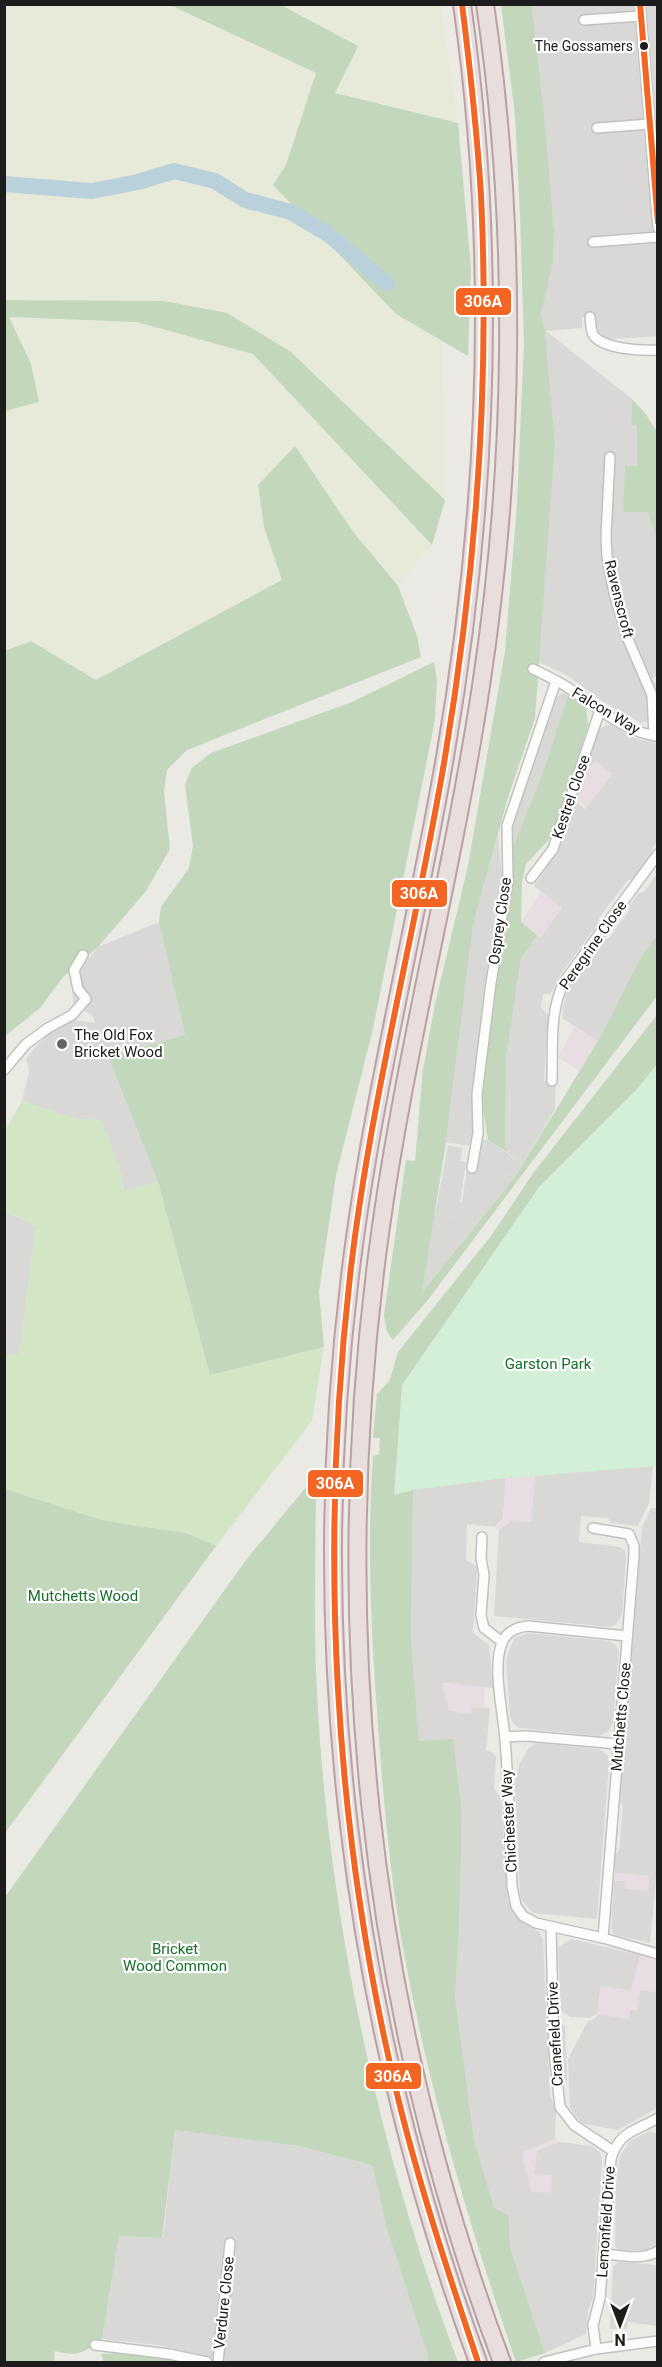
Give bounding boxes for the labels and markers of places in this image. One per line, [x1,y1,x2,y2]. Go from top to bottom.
place label: The Gossamers [535,38,633,54]
marker: The Gossamers [638,40,650,52]
place label: The Old Fox Bricket Wood [74,1026,163,1061]
marker: The Old Fox Bricket Wood [55,1037,69,1051]

